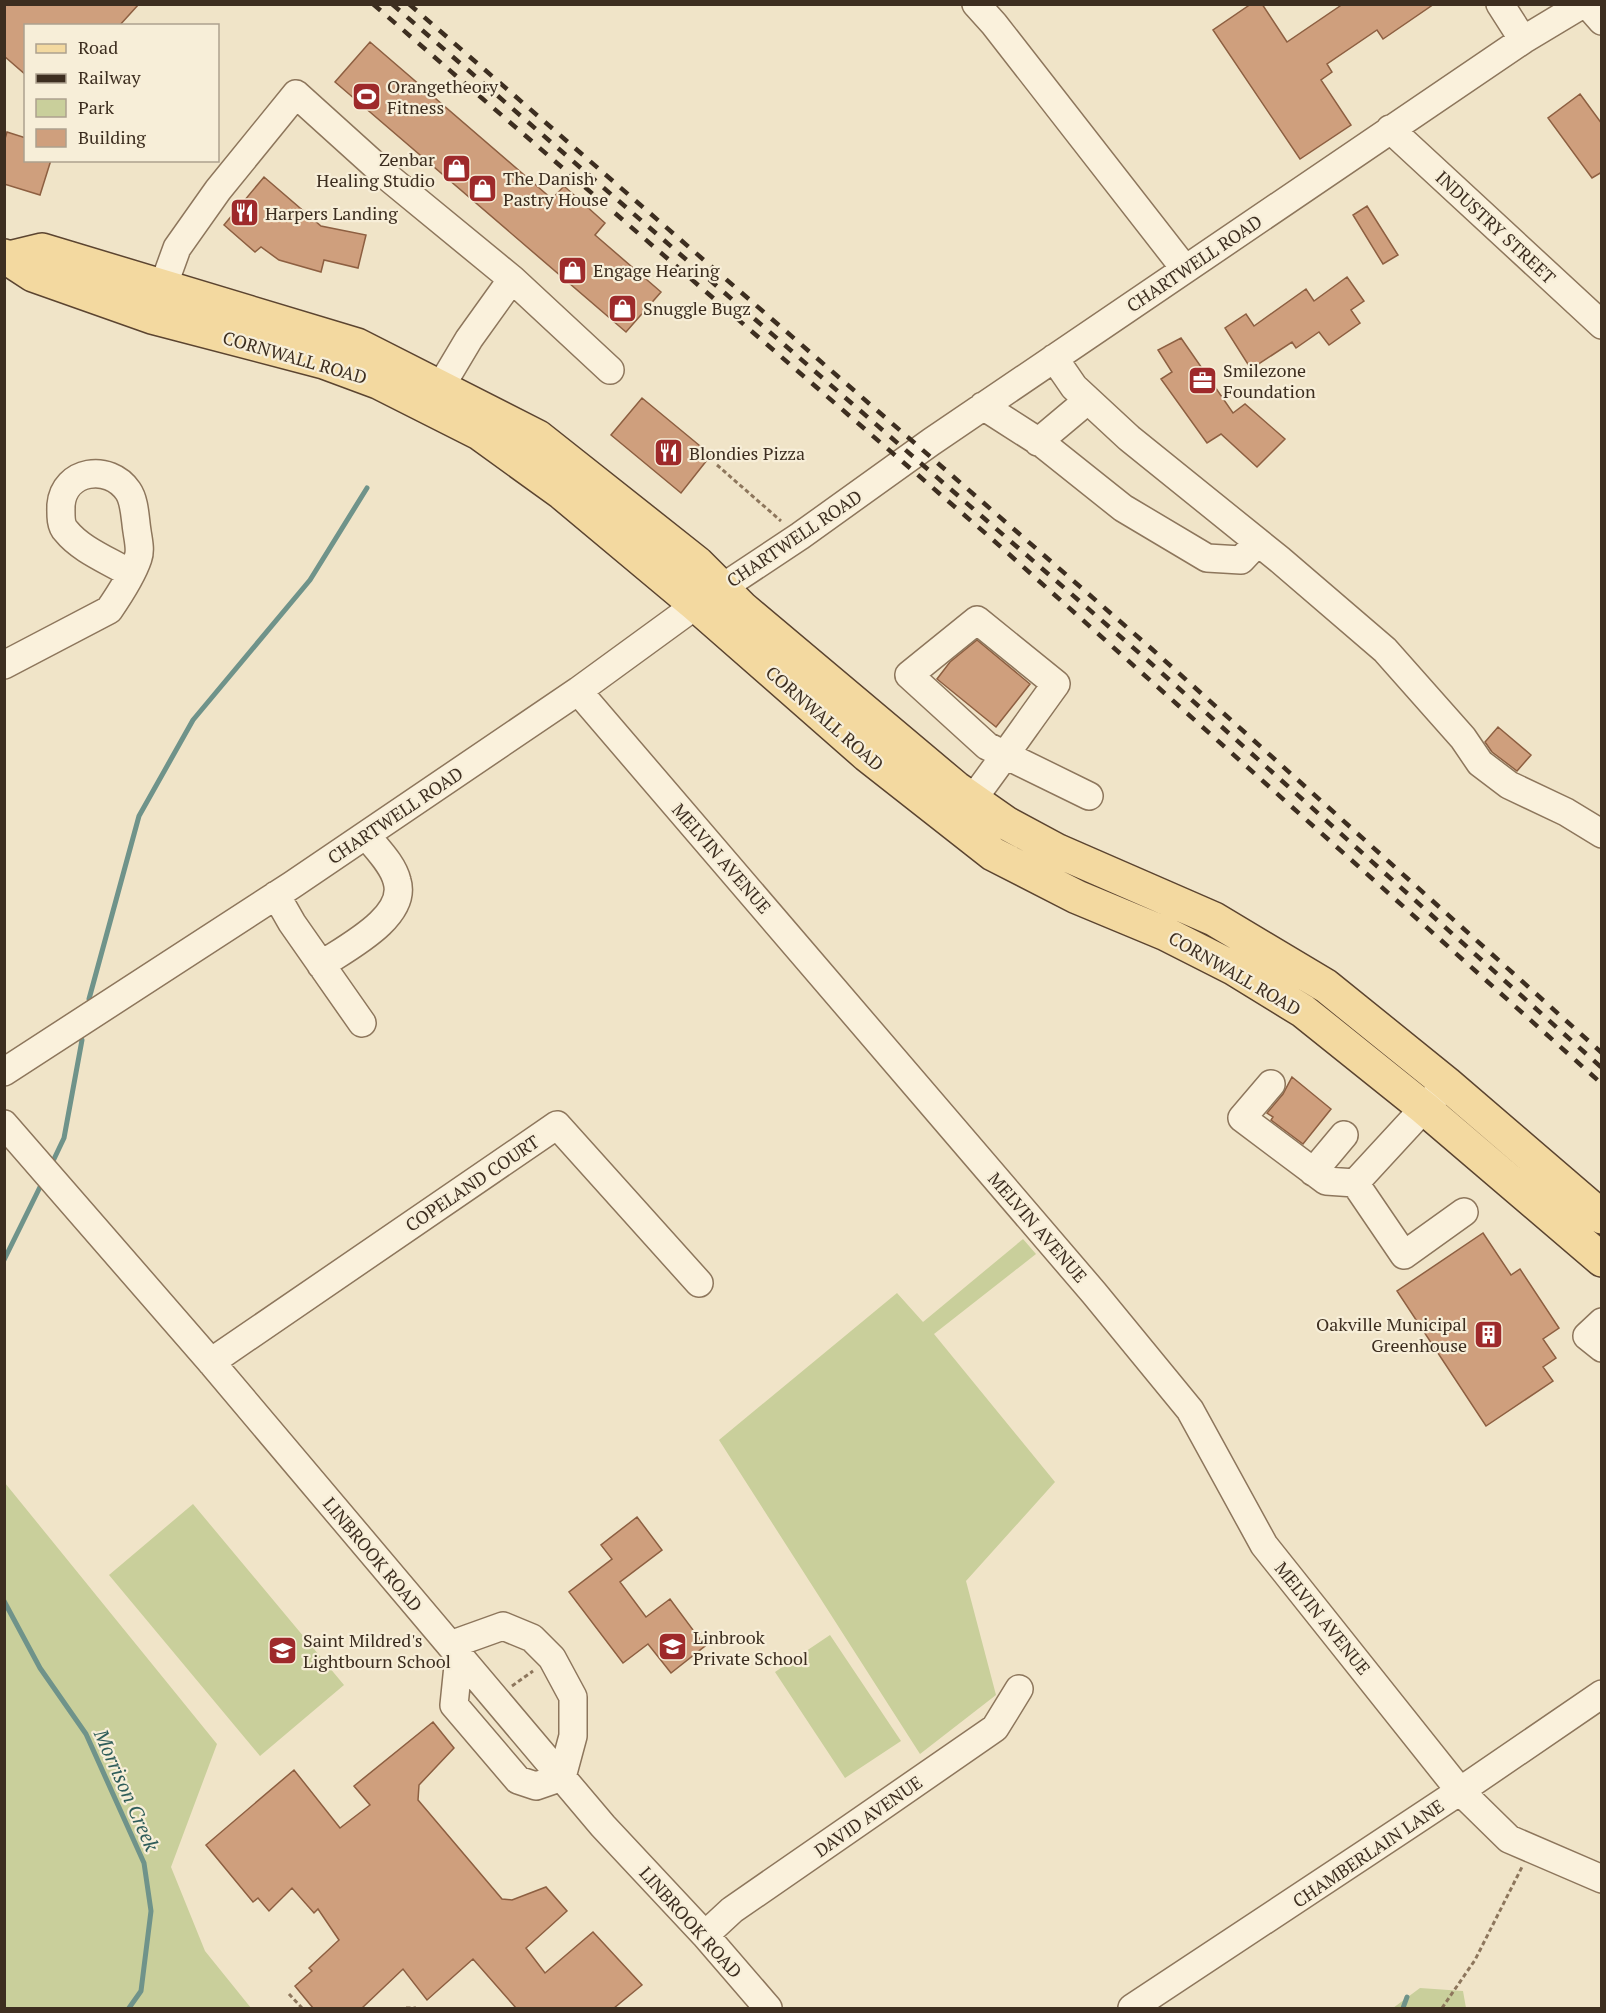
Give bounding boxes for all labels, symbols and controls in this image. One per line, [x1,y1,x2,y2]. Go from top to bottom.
legend [24,24,219,162]
text: Road [78,35,118,59]
text: Railway [78,65,142,89]
place label: Orangetheory Fitness [387,74,499,119]
sports icon: Orangetheory Fitness [350,80,382,112]
text: Park [78,95,115,119]
text: Building [78,125,146,149]
place label: Zenbar Healing Studio [316,147,435,192]
shop icon: Zenbar Healing Studio [440,153,472,185]
street label: INDUSTRY STREET [1431,165,1561,289]
place label: The Danish Pastry House [503,166,608,211]
shop icon: The Danish Pastry House [466,172,498,204]
restaurant icon: Harpers Landing [228,197,260,229]
place label: Harpers Landing [265,201,398,225]
street label: CHARTWELL ROAD [1122,209,1266,317]
shop icon: Engage Hearing [556,254,588,286]
place label: Engage Hearing [593,258,720,282]
shop icon: Snuggle Bugz [606,292,638,324]
place label: Snuggle Bugz [643,296,751,320]
street label: CORNWALL ROAD [220,325,370,389]
place label: Smilezone Foundation [1223,358,1316,403]
office icon: Smilezone Foundation [1186,364,1218,396]
restaurant icon: Blondies Pizza [652,437,684,469]
place label: Blondies Pizza [689,441,805,465]
street label: CHARTWELL ROAD [722,484,866,592]
street label: CORNWALL ROAD [761,660,889,776]
street label: CHARTWELL ROAD [323,761,467,869]
street label: MELVIN AVENUE [667,798,777,918]
street label: CORNWALL ROAD [1164,925,1306,1021]
street label: COPELAND COURT [400,1129,544,1237]
street label: MELVIN AVENUE [983,1167,1093,1287]
place label: Oakville Municipal Greenhouse [1316,1312,1467,1357]
building icon: Oakville Municipal Greenhouse [1472,1318,1504,1350]
street label: LINBROOK ROAD [318,1492,428,1616]
street label: MELVIN AVENUE [1270,1556,1376,1680]
place label: Linbrook Private School [693,1625,808,1670]
place label: Saint Mildred's Lightbourn School [303,1628,451,1673]
school or university icon: Linbrook Private School [656,1631,688,1663]
school or university icon: Saint Mildred's Lightbourn School [266,1634,298,1666]
water label: Morrison Creek [88,1724,166,1856]
street label: DAVID AVENUE [809,1770,927,1862]
street label: CHAMBERLAIN LANE [1288,1793,1448,1913]
street label: LINBROOK ROAD [634,1861,748,1983]

